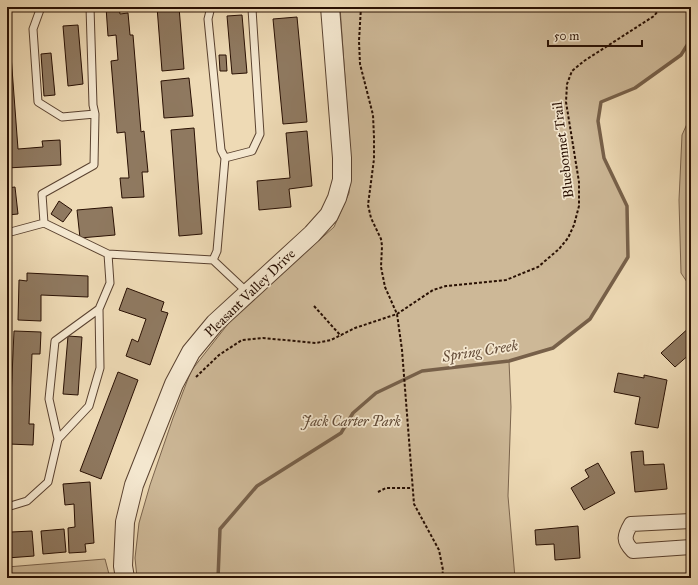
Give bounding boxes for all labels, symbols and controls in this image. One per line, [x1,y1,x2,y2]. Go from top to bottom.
scale bar [548,22,642,48]
text: 50 m [554,29,579,43]
street label: Bluebonnet Trail [549,101,577,199]
street label: Pleasant Valley Drive [201,245,299,341]
water label: Spring Creek [440,336,520,367]
park label: Jack Carter Park [300,413,402,430]

